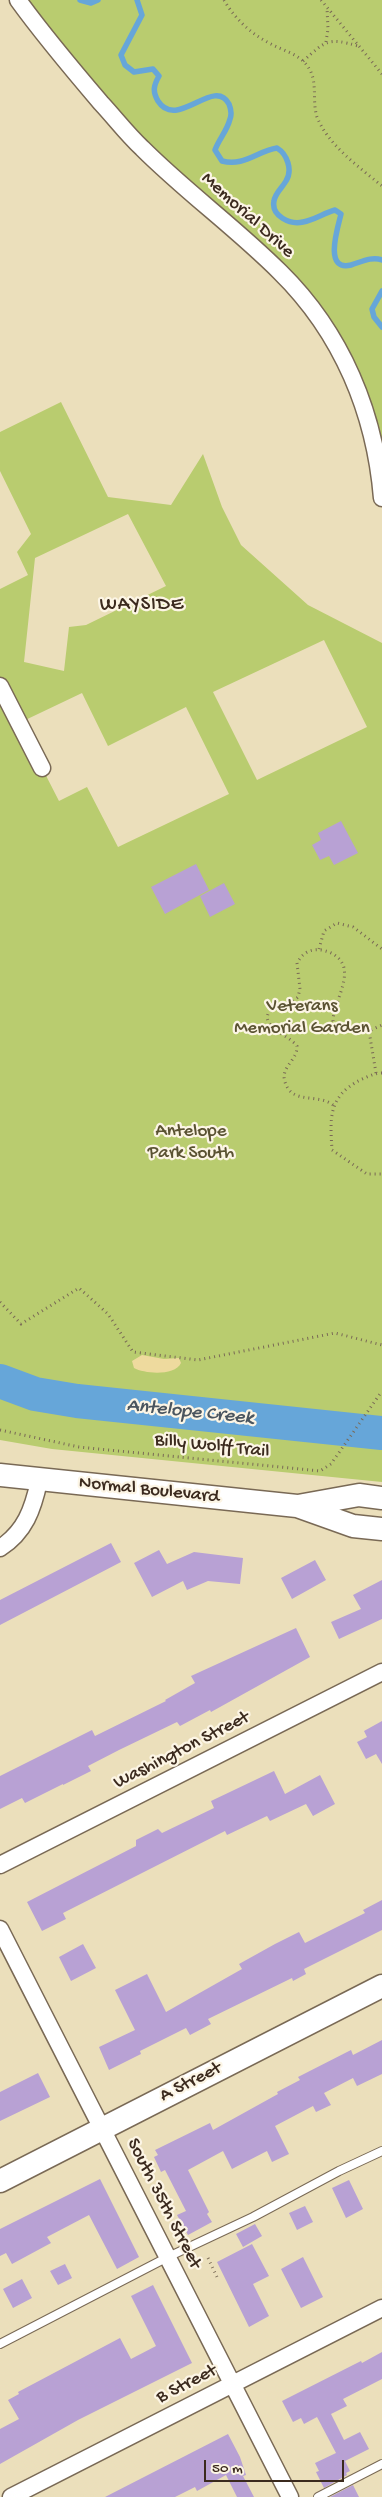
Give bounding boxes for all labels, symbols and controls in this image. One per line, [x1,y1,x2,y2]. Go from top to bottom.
street label: Memorial Drive [196,168,298,264]
district label: WAYSIDE [99,594,185,618]
park label: Veterans Memorial Garden [234,996,370,1040]
park label: Antelope Park South [148,1121,234,1165]
water label: Antelope Creek [126,1394,254,1432]
street label: Billy Wolff Trail [153,1430,271,1464]
street label: Normal Boulevard [78,1472,220,1510]
street label: Washington Street [110,1707,254,1795]
street label: A Street [156,2058,226,2108]
street label: South 35th Street [120,2135,206,2273]
street label: B Street [153,2360,221,2410]
scale bar [207,2450,347,2482]
text: 50 m [212,2460,243,2478]

